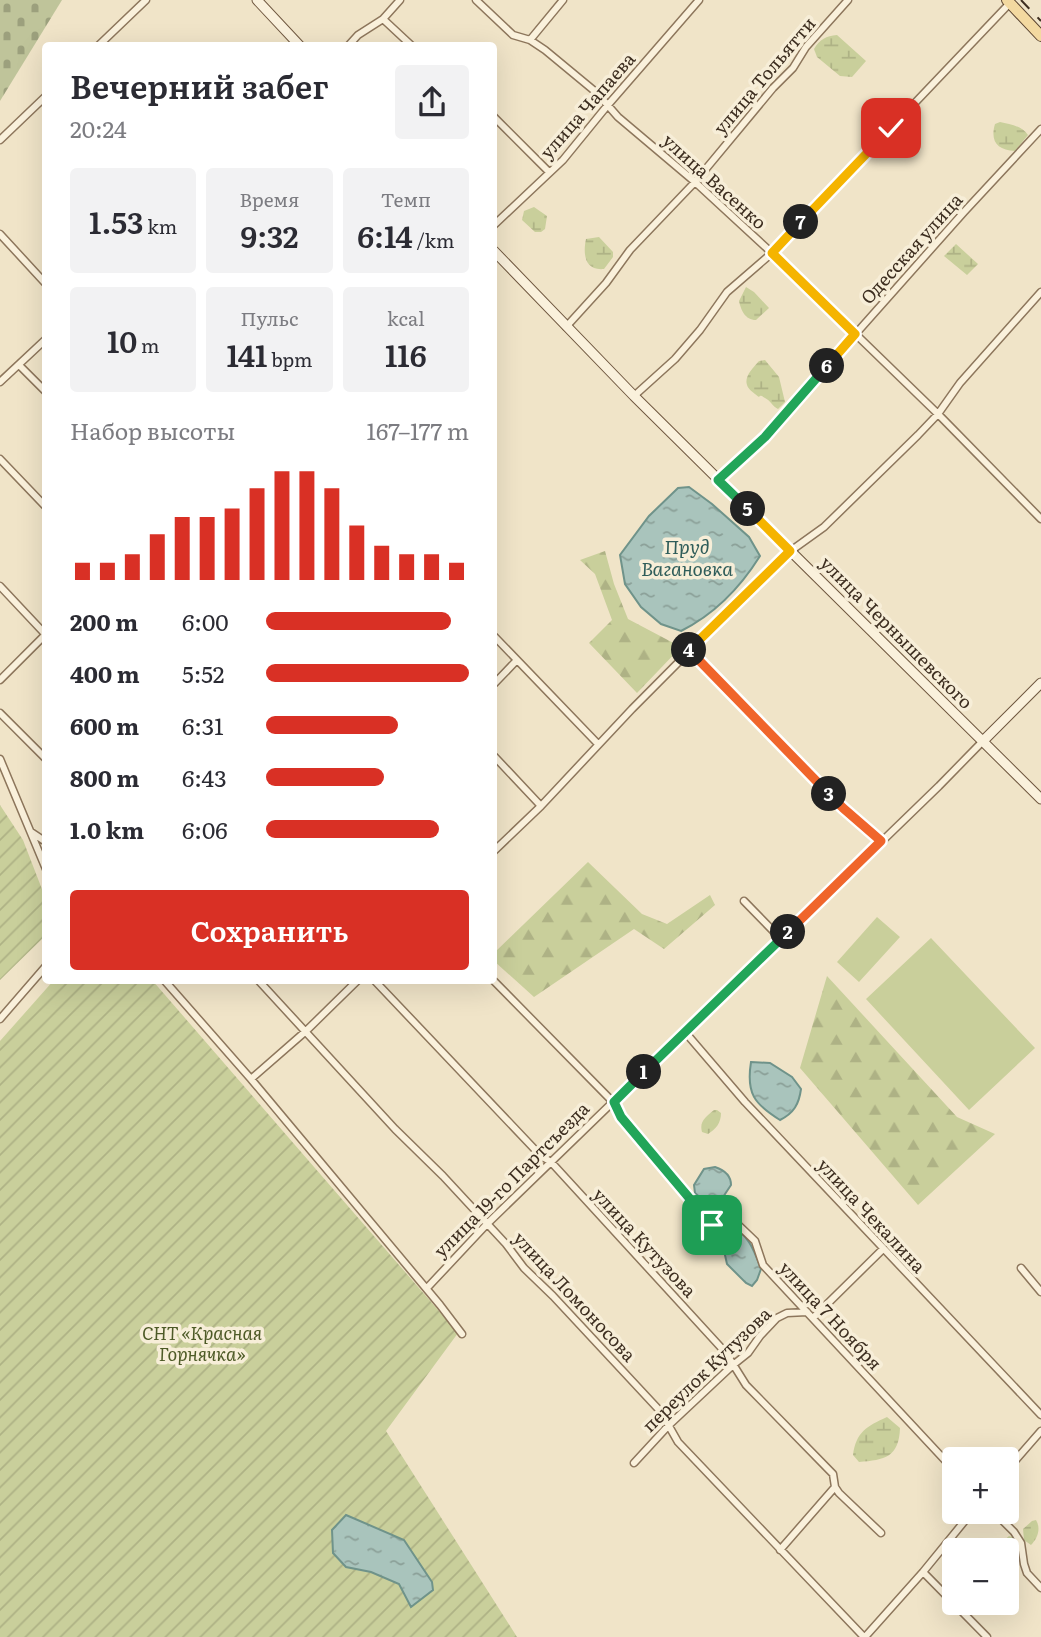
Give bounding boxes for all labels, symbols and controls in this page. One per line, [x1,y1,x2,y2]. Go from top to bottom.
street label: улица Тольятти [706,10,821,140]
street label: улица Чапаева [533,46,641,164]
text: Вечерний забег [70,61,329,109]
button: share [395,65,469,139]
pin [861,98,921,158]
icon: check [872,109,910,147]
text: 20:24 [70,111,127,145]
street label: улица Васенко [657,127,773,235]
text: Время [239,185,300,213]
text: Темп [381,185,431,213]
street label: Одесская улица [854,186,968,310]
text: 1.53 [89,199,144,243]
pin: 7 [784,204,818,240]
text: 7 [795,207,806,235]
text: km [144,212,177,240]
text: 9:32 [241,213,298,257]
text: 6:14 [357,213,413,257]
text: /km [413,226,455,254]
text: Пульс [240,304,299,332]
text: kcal [387,304,425,332]
text: 10 [107,318,137,362]
text: m [137,331,159,359]
text: 141 [226,332,267,376]
text: 116 [385,332,427,376]
text: bpm [267,345,313,373]
pin: 6 [810,348,844,384]
text: 6 [821,351,832,379]
text: Набор высоты [70,413,235,447]
text: 167–177 m [367,413,469,447]
pin: 5 [730,491,766,526]
text: 5 [742,494,753,522]
water label: Пруд Вагановка [641,532,733,582]
street label: улица Чернышевского [815,549,980,714]
text: 200 m [70,604,138,638]
text: 6:00 [182,604,229,638]
pin: 4 [672,632,706,668]
text: 4 [683,635,694,663]
text: 400 m [70,656,140,690]
text: 5:52 [182,656,224,690]
text: 600 m [70,708,139,742]
text: 6:31 [182,708,224,742]
text: 800 m [70,760,139,794]
text: 6:43 [182,760,227,794]
pin: 3 [812,776,846,812]
text: 3 [823,779,834,807]
text: 1.0 km [70,812,144,846]
text: 6:06 [182,812,228,846]
button: Сохранить [70,890,469,970]
pin: 2 [770,914,806,950]
text: 2 [782,917,793,945]
pin: 1 [626,1054,662,1090]
text: 1 [640,1057,647,1085]
street label: улица 19-го Партсъезда [427,1095,595,1263]
street label: улица Чекалина [812,1152,933,1279]
street label: улица Кутузова [587,1181,703,1303]
pin [682,1195,742,1255]
icon: arrive [693,1206,731,1244]
street label: улица Ломоносова [507,1225,643,1367]
street label: улица 7 Ноября [773,1255,889,1375]
street label: переулок Кутузова [635,1300,777,1438]
park label: СНТ «Красная Горнячка» [142,1319,263,1367]
map controls [942,1447,1019,1615]
button: + [942,1447,1019,1524]
button: − [942,1538,1019,1615]

